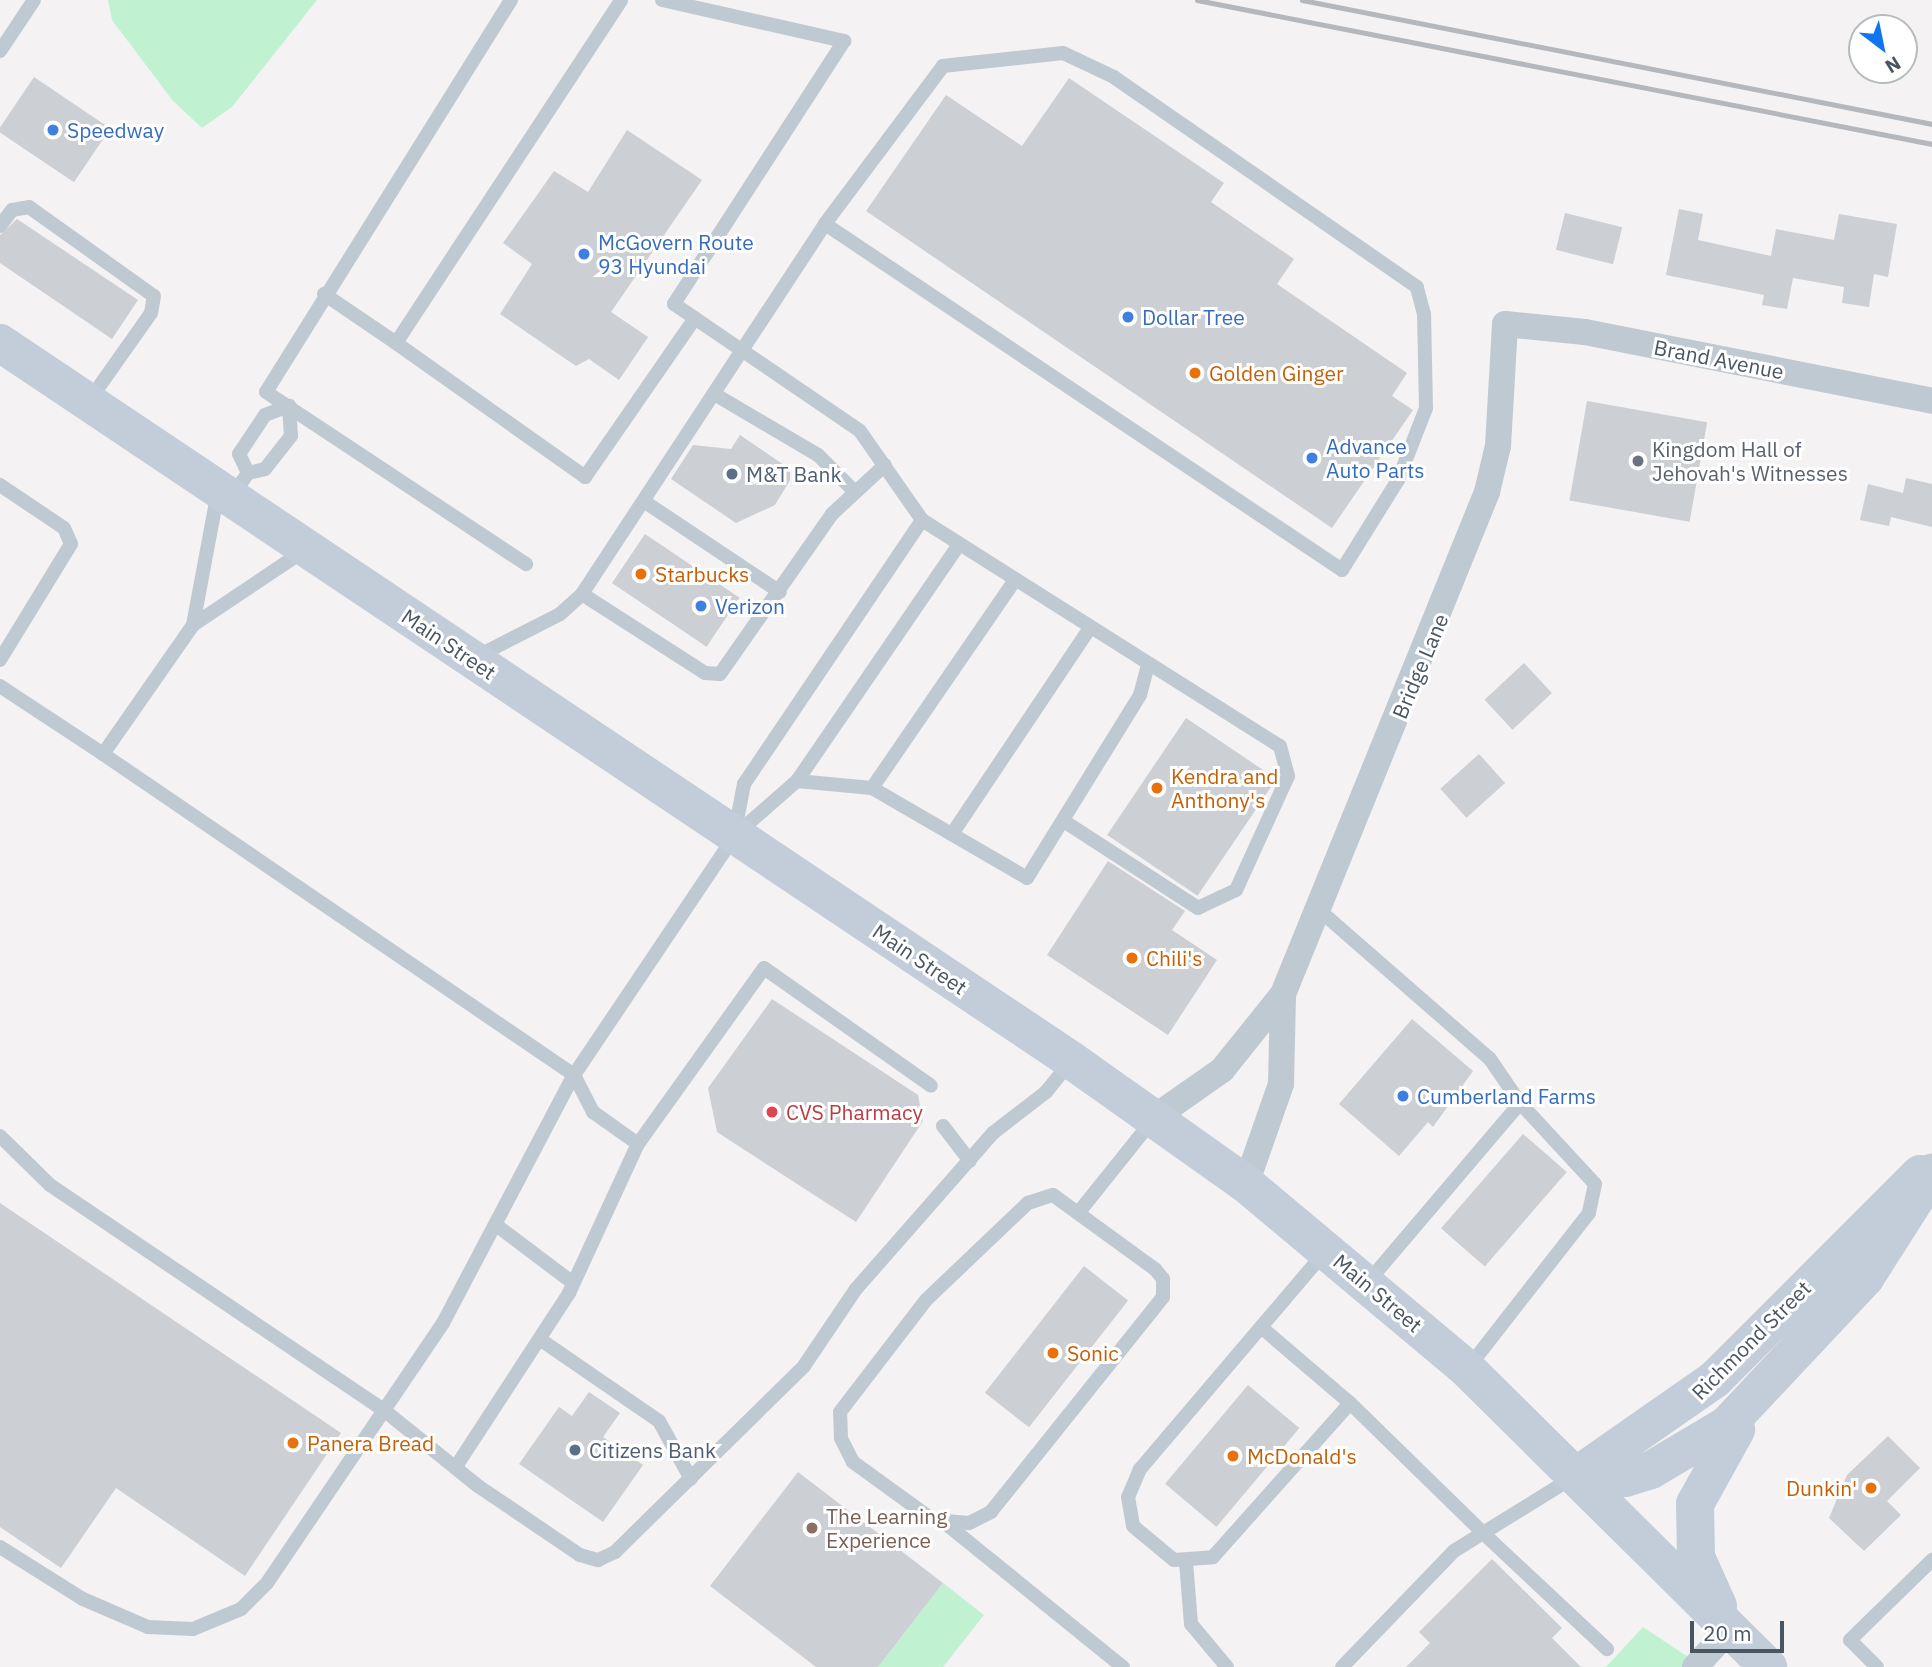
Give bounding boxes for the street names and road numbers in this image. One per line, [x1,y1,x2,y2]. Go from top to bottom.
street label: Brand Avenue [1652,334,1786,384]
street label: Main Street [397,603,501,685]
street label: Bridge Lane [1387,610,1453,722]
street label: Main Street [868,918,972,1000]
street label: Main Street [1329,1249,1427,1337]
street label: Richmond Street [1686,1275,1816,1405]

